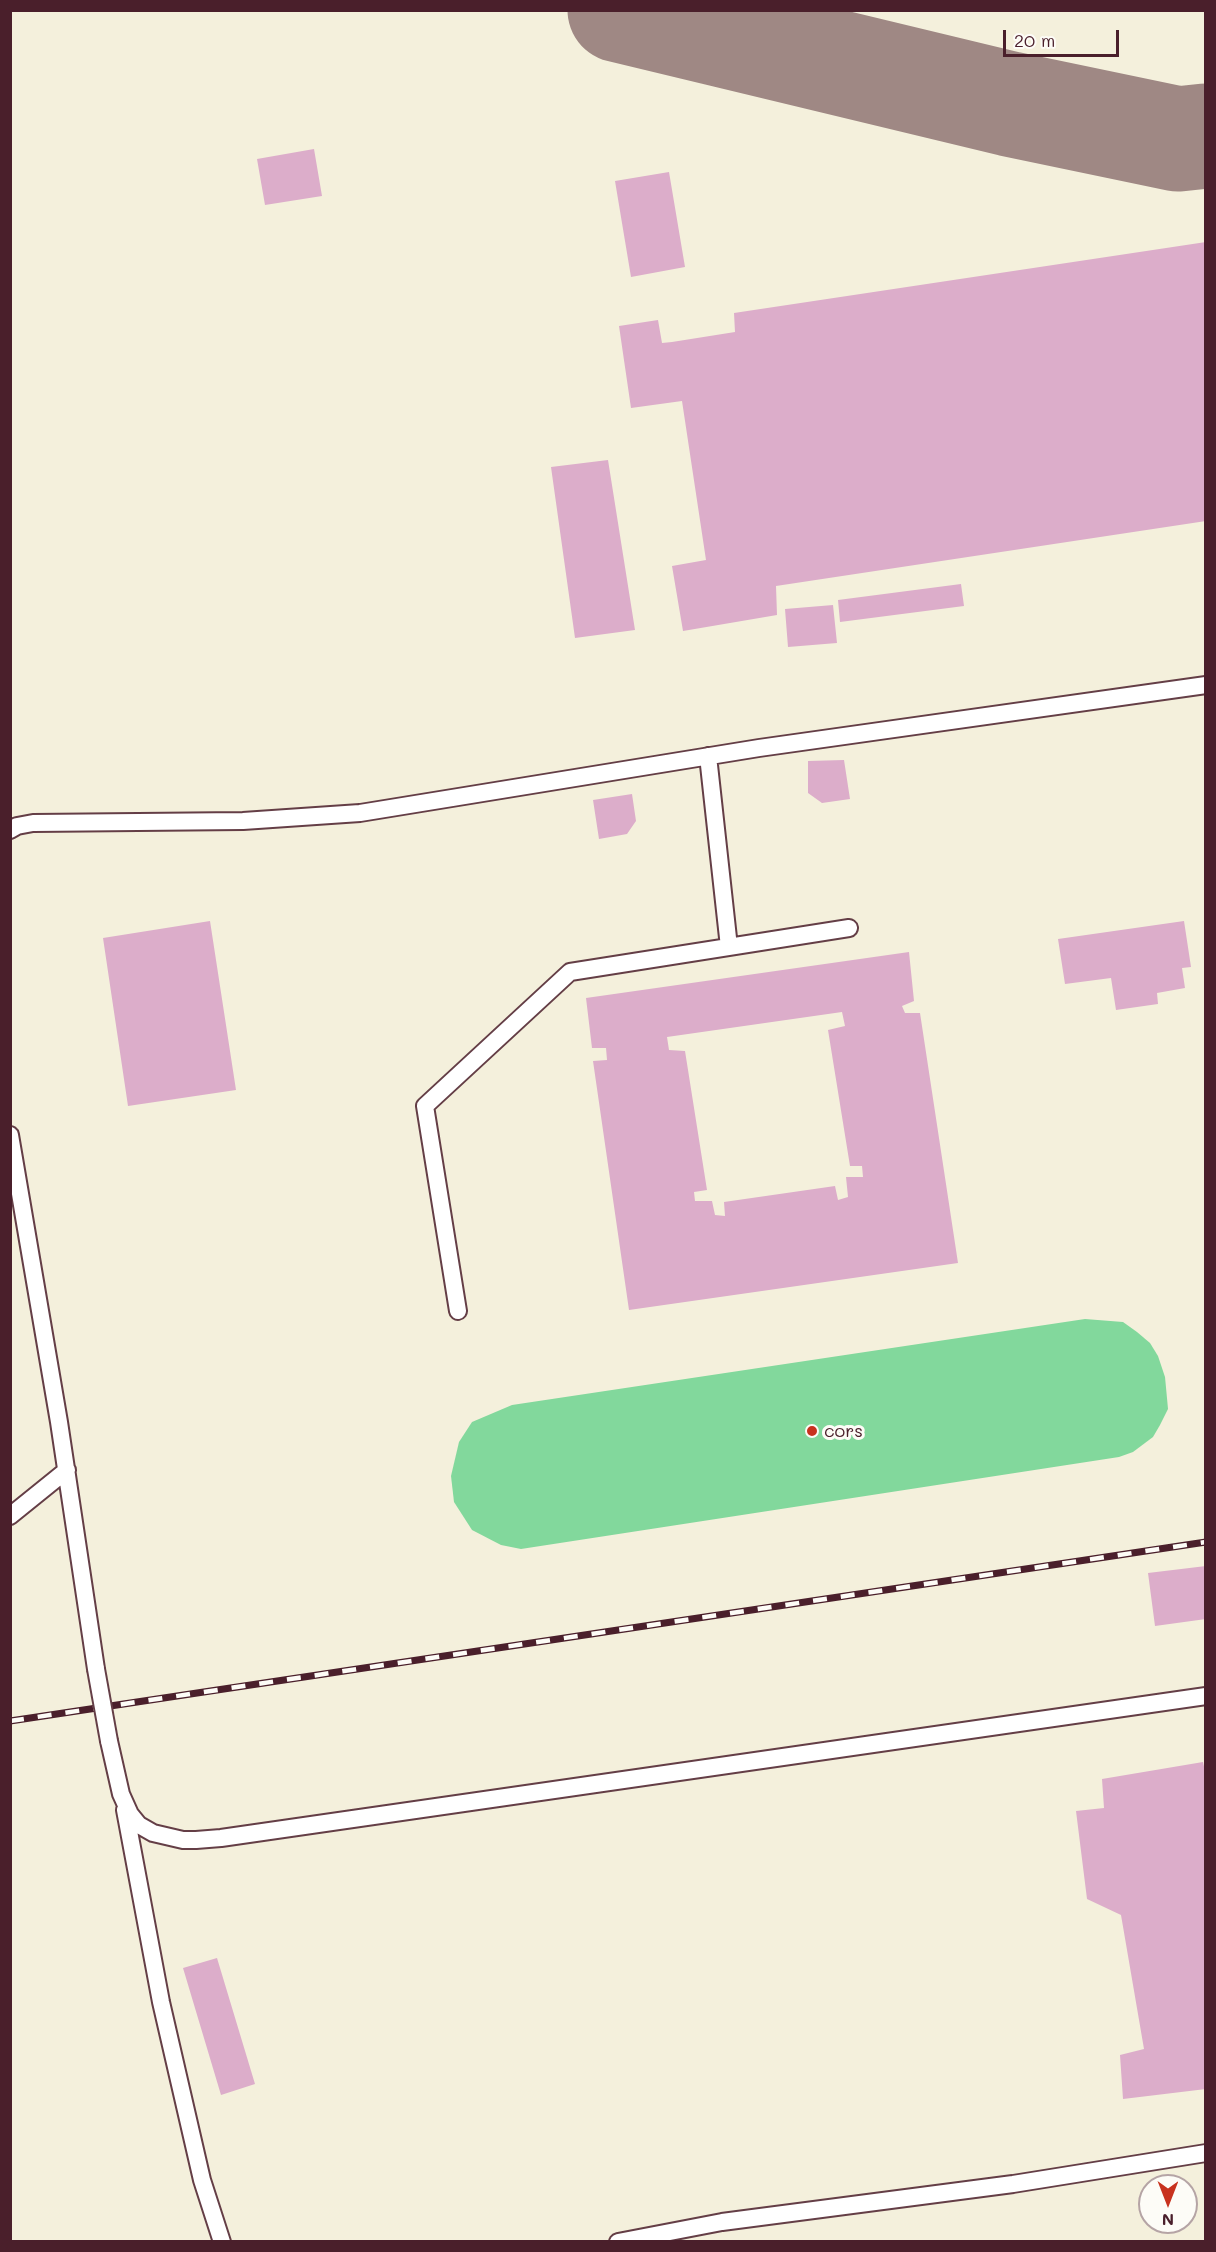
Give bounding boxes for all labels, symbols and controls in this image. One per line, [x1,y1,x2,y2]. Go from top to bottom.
scale bar [1006,18,1122,56]
text: 20 m [1014,28,1055,52]
place label: cors [824,1420,863,1442]
marker: cors [805,1424,819,1438]
north arrow [1138,2174,1198,2234]
text: N [1162,2210,1174,2231]

